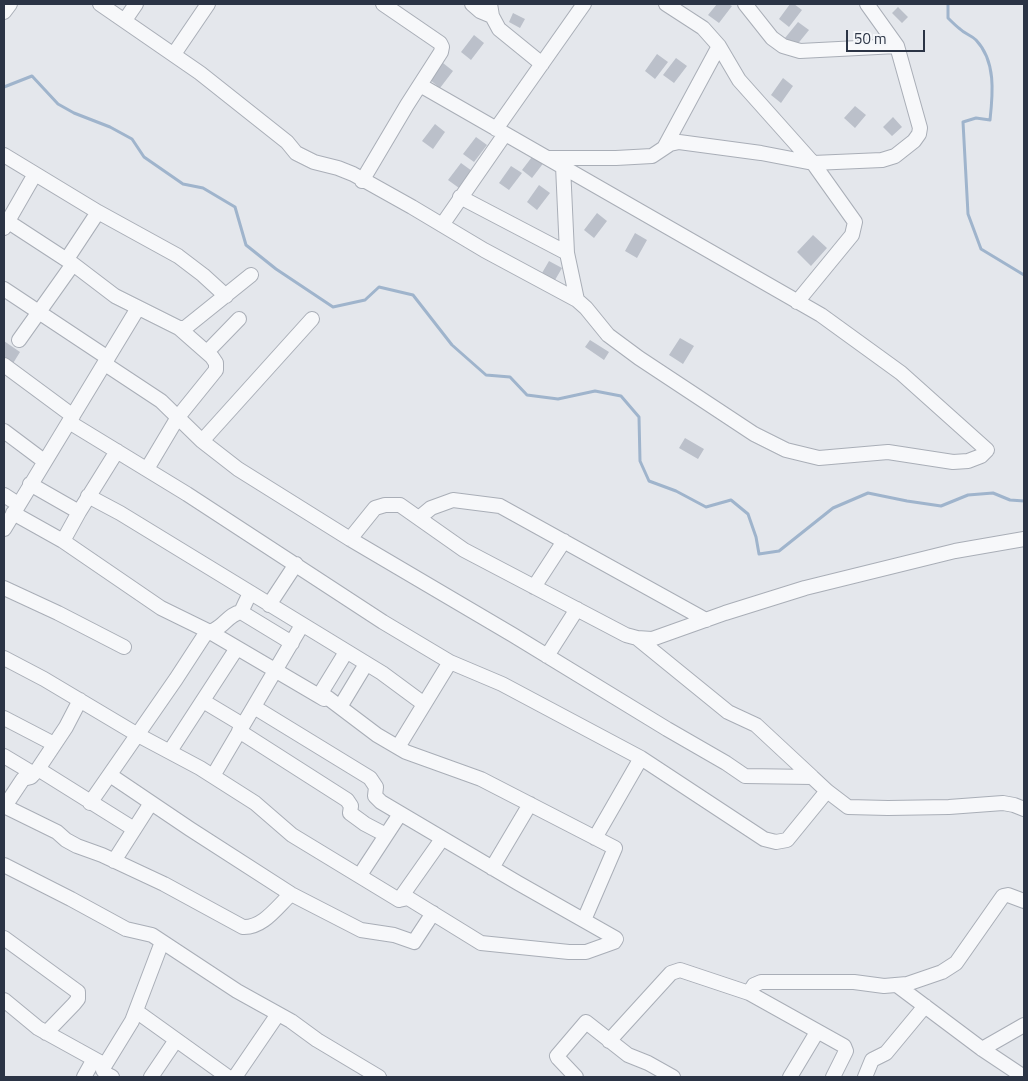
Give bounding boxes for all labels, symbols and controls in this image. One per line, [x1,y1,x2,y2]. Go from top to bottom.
scale bar [848,20,927,52]
text: 50 m [854,27,887,50]

